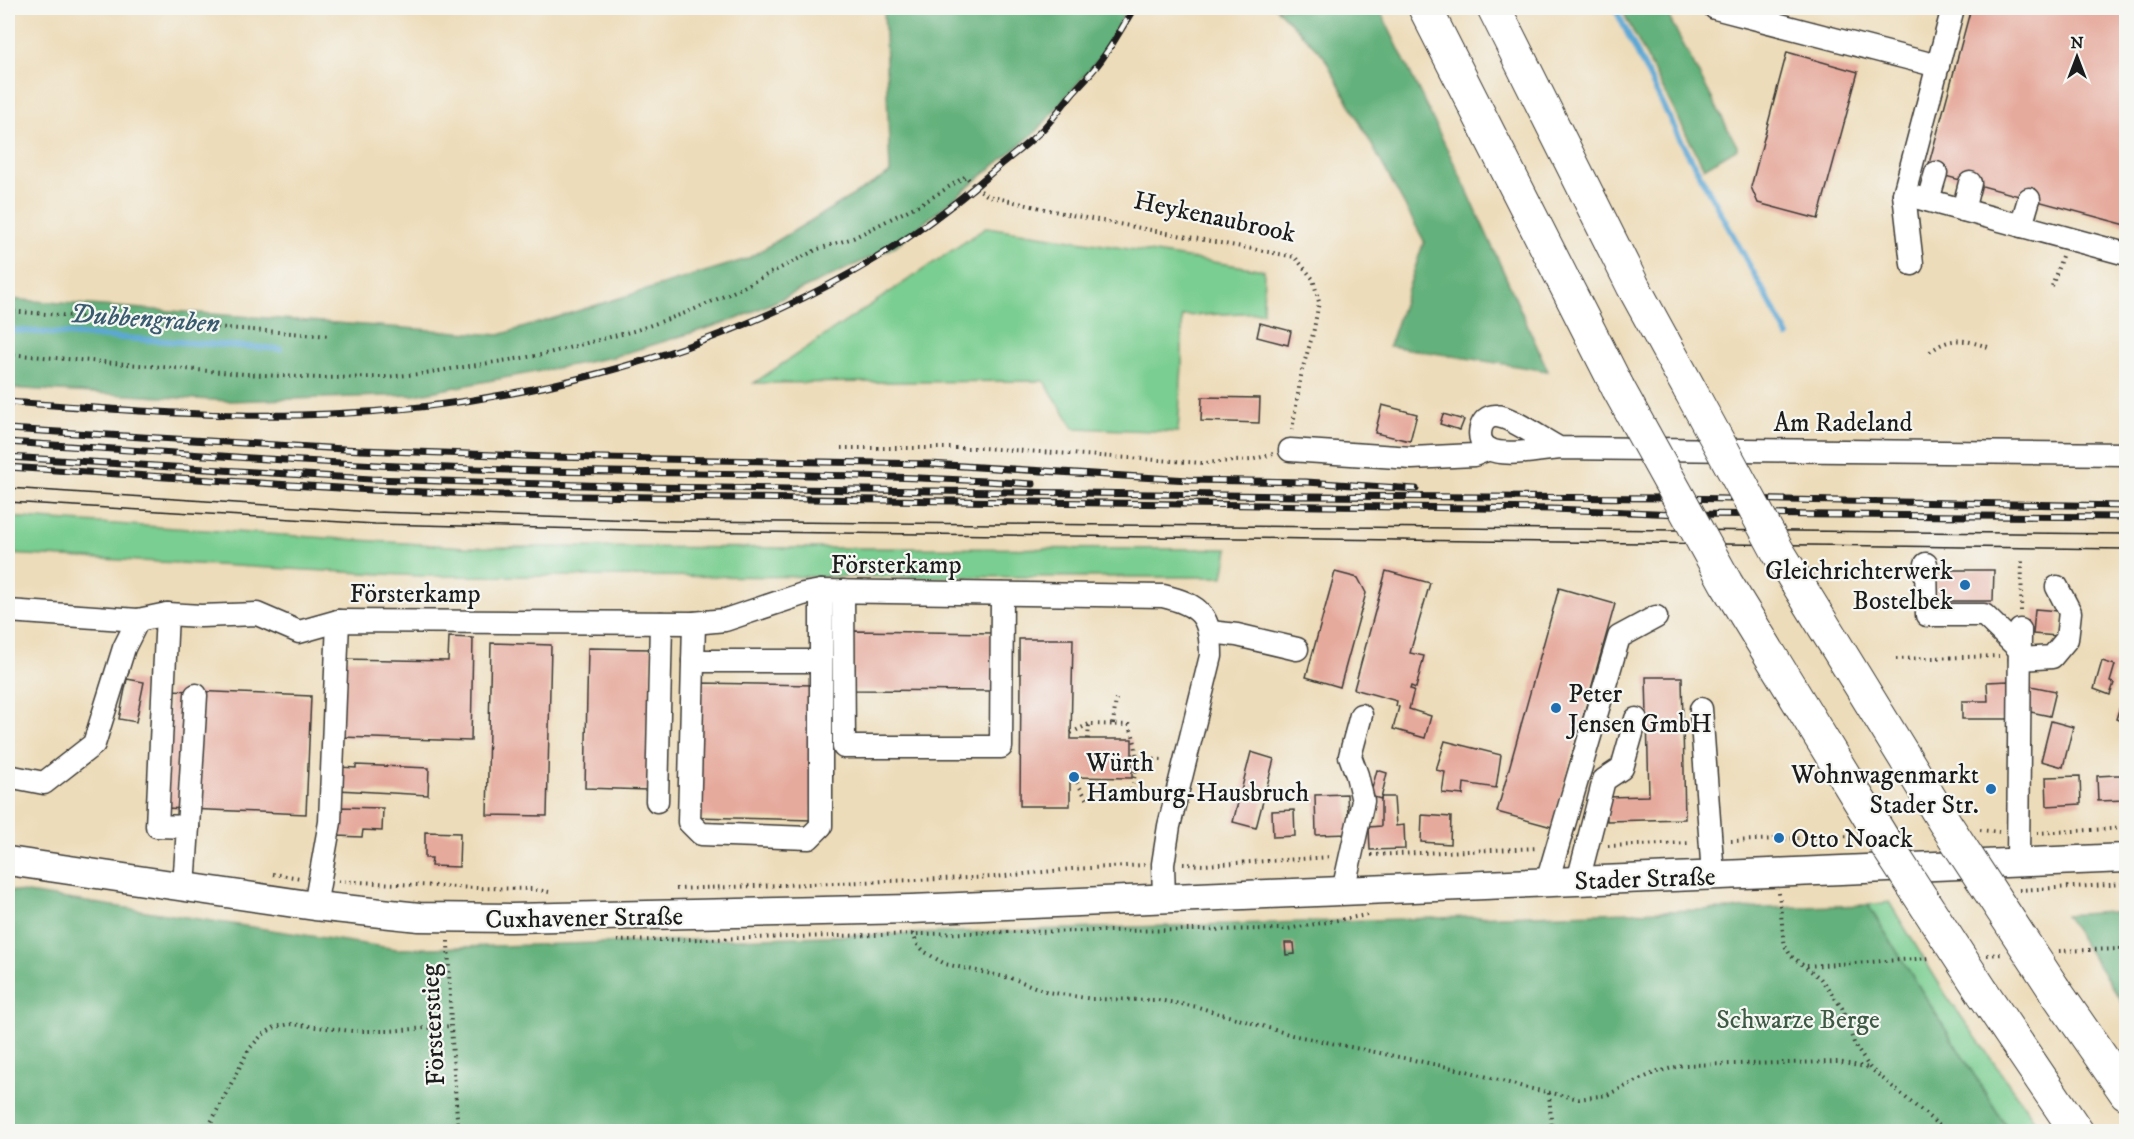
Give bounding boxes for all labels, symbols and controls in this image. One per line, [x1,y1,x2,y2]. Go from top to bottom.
north arrow [2047,27,2107,87]
text: N [2070,33,2084,53]
street label: Heykenaubrook [1131,184,1299,251]
water label: Dubbengraben [69,297,221,341]
street label: Am Radeland [1773,407,1913,440]
street label: Försterkamp [830,549,962,582]
place label: Gleichrichterwerk Bostelbek [1765,555,1953,618]
street label: Försterkamp [349,578,481,611]
marker: Gleichrichterwerk Bostelbek [1958,578,1972,592]
place label: Peter Jensen GmbH [1566,678,1712,741]
marker: Peter Jensen GmbH [1549,701,1563,715]
place label: Würth Hamburg-Hausbruch [1085,747,1310,810]
place label: Wohnwagenmarkt Stader Str. [1790,759,1979,822]
marker: Würth Hamburg-Hausbruch [1067,770,1081,784]
marker: Wohnwagenmarkt Stader Str. [1984,782,1998,796]
place label: Otto Noack [1791,823,1913,856]
marker: Otto Noack [1772,831,1786,845]
street label: Stader Straße [1574,861,1716,898]
street label: Cuxhavener Straße [485,900,683,937]
street label: Försterstieg [414,963,453,1087]
park label: Schwarze Berge [1716,1004,1880,1037]

